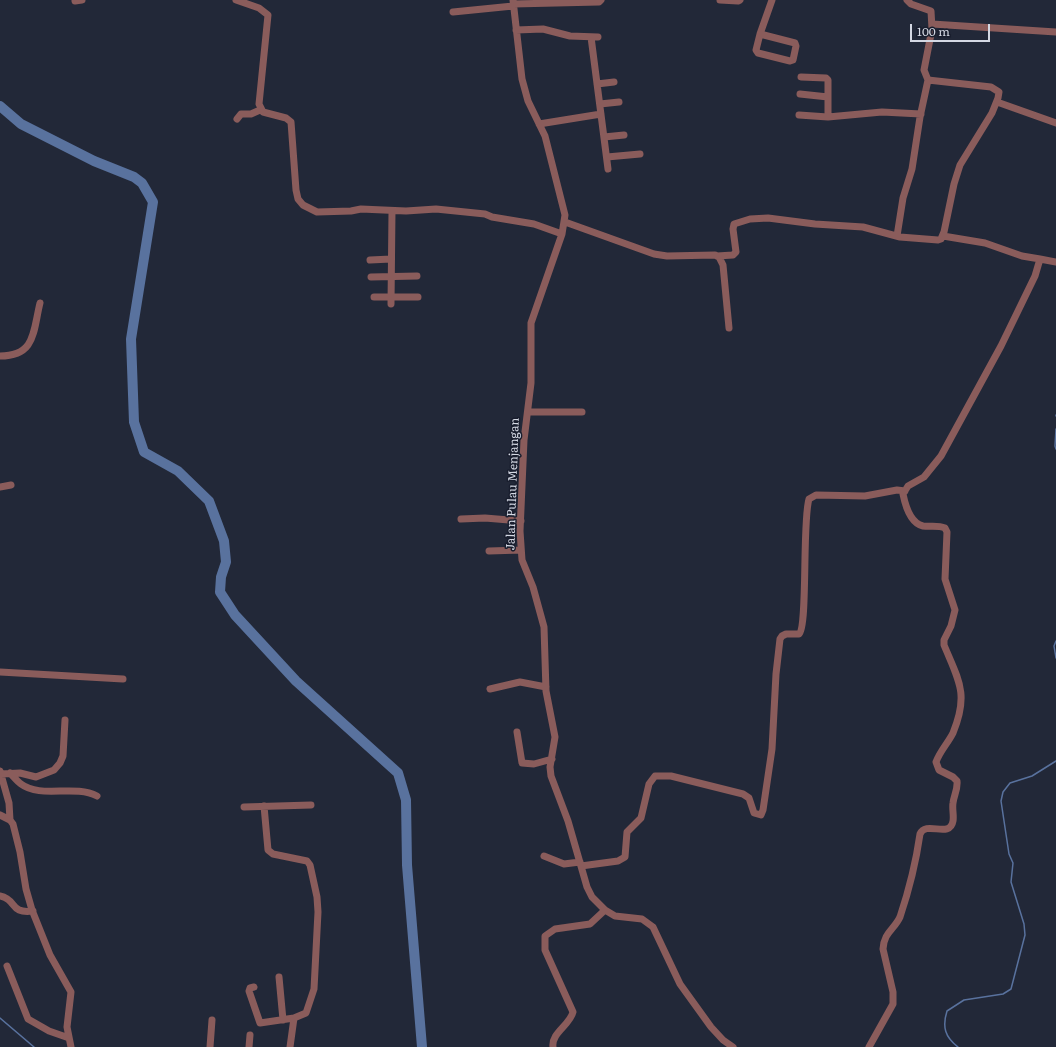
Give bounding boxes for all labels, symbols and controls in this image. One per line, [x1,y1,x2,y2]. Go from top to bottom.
scale bar [912,16,992,42]
text: 100 m [917,22,950,40]
street label: Jalan Pulau Menjangan [503,417,523,551]

